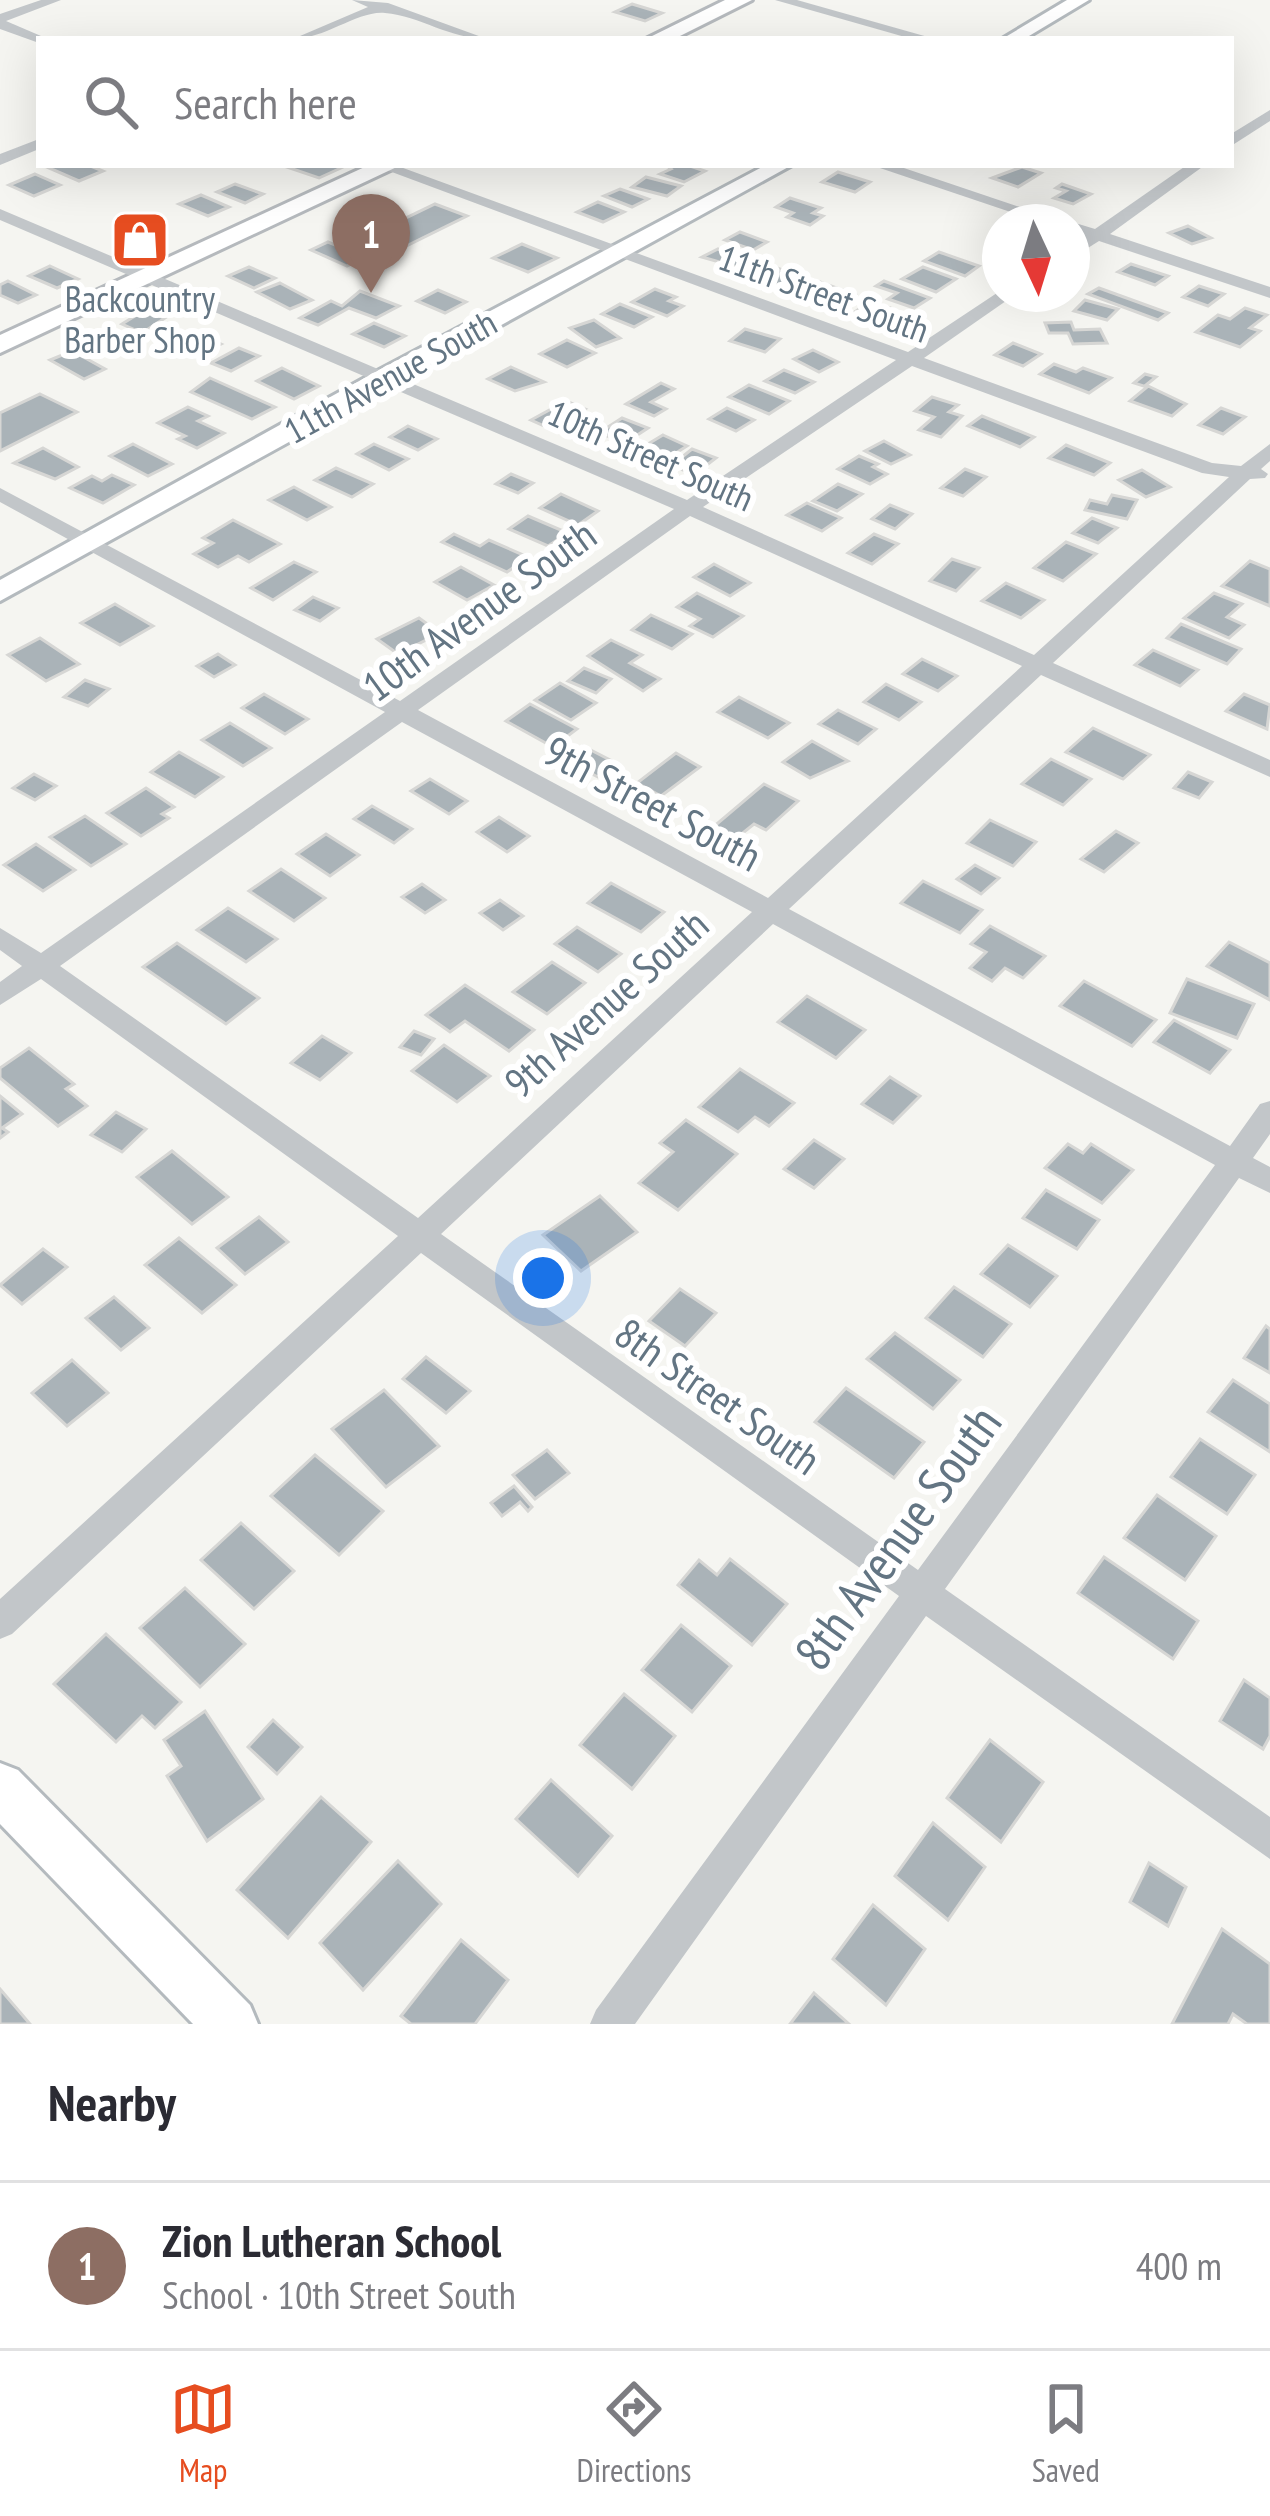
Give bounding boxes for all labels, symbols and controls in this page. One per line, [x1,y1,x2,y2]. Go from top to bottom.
search box [36,36,1234,168]
icon: search [78,69,144,135]
text: Search here [174,73,357,131]
pin: 1 [332,194,410,293]
north arrow [982,204,1090,312]
shop icon: Backcountry Barber Shop [109,209,171,271]
street label: 11th Street South [712,233,936,353]
place label: Backcountry Barber Shop [64,275,216,363]
street label: 11th Avenue South [275,298,505,454]
street label: 10th Street South [541,389,761,521]
street label: 10th Avenue South [352,507,606,713]
street label: 9th Street South [535,723,771,883]
street label: 9th Avenue South [492,897,720,1109]
your location [513,1248,573,1308]
street label: 8th Street South [605,1305,831,1487]
street label: 8th Avenue South [779,1392,1015,1682]
text: Nearby [48,2069,176,2135]
text: Zion Lutheran School [162,2211,501,2269]
text: 1 [78,2240,96,2291]
text: 400 m [1136,2240,1222,2291]
text: School · 10th Street South [162,2269,516,2320]
tab: Map [170,2376,236,2491]
tab: Directions [577,2376,691,2491]
tab: Saved [1032,2376,1100,2491]

